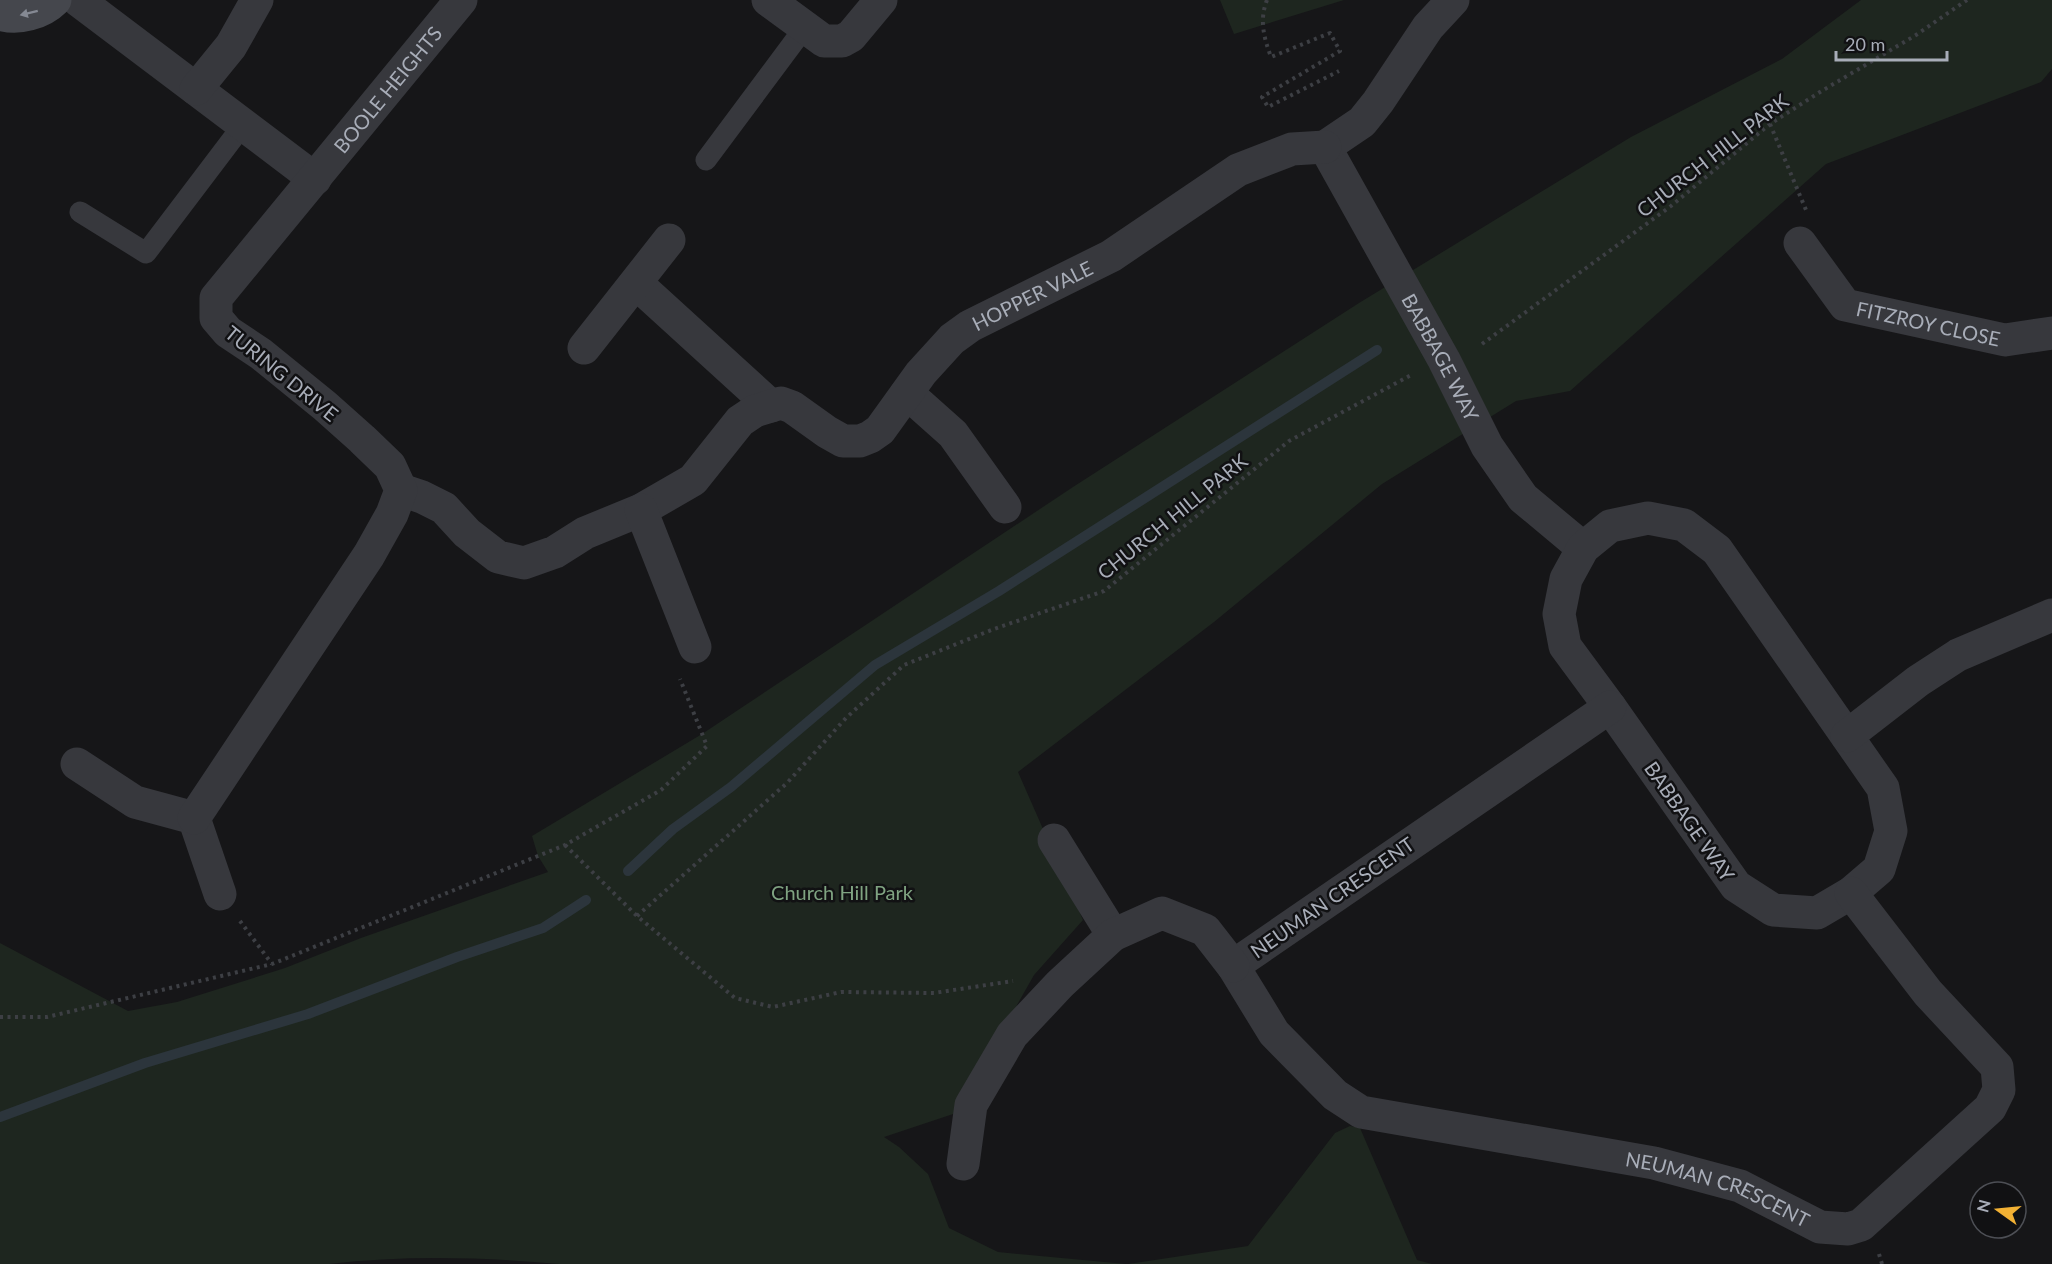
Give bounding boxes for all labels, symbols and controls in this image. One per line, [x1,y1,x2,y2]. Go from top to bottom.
one-way arrow [20,8,38,18]
street label: BOOLE HEIGHTS [328,21,447,158]
scale bar [1836,24,1947,62]
text: 20 m [1845,33,1885,55]
street label: CHURCH HILL PARK [1631,88,1793,222]
street label: HOPPER VALE [968,255,1096,335]
street label: BABBAGE WAY [1397,289,1485,425]
street label: FITZROY CLOSE [1854,296,2003,351]
street label: TURING DRIVE [221,320,343,426]
street label: CHURCH HILL PARK [1092,448,1252,584]
street label: BABBAGE WAY [1640,757,1740,886]
street label: NEUMAN CRESCENT [1246,831,1419,963]
park label: Church Hill Park [771,880,914,904]
street label: NEUMAN CRESCENT [1624,1146,1814,1232]
north arrow [1968,1180,2028,1240]
text: N [1972,1198,1994,1214]

